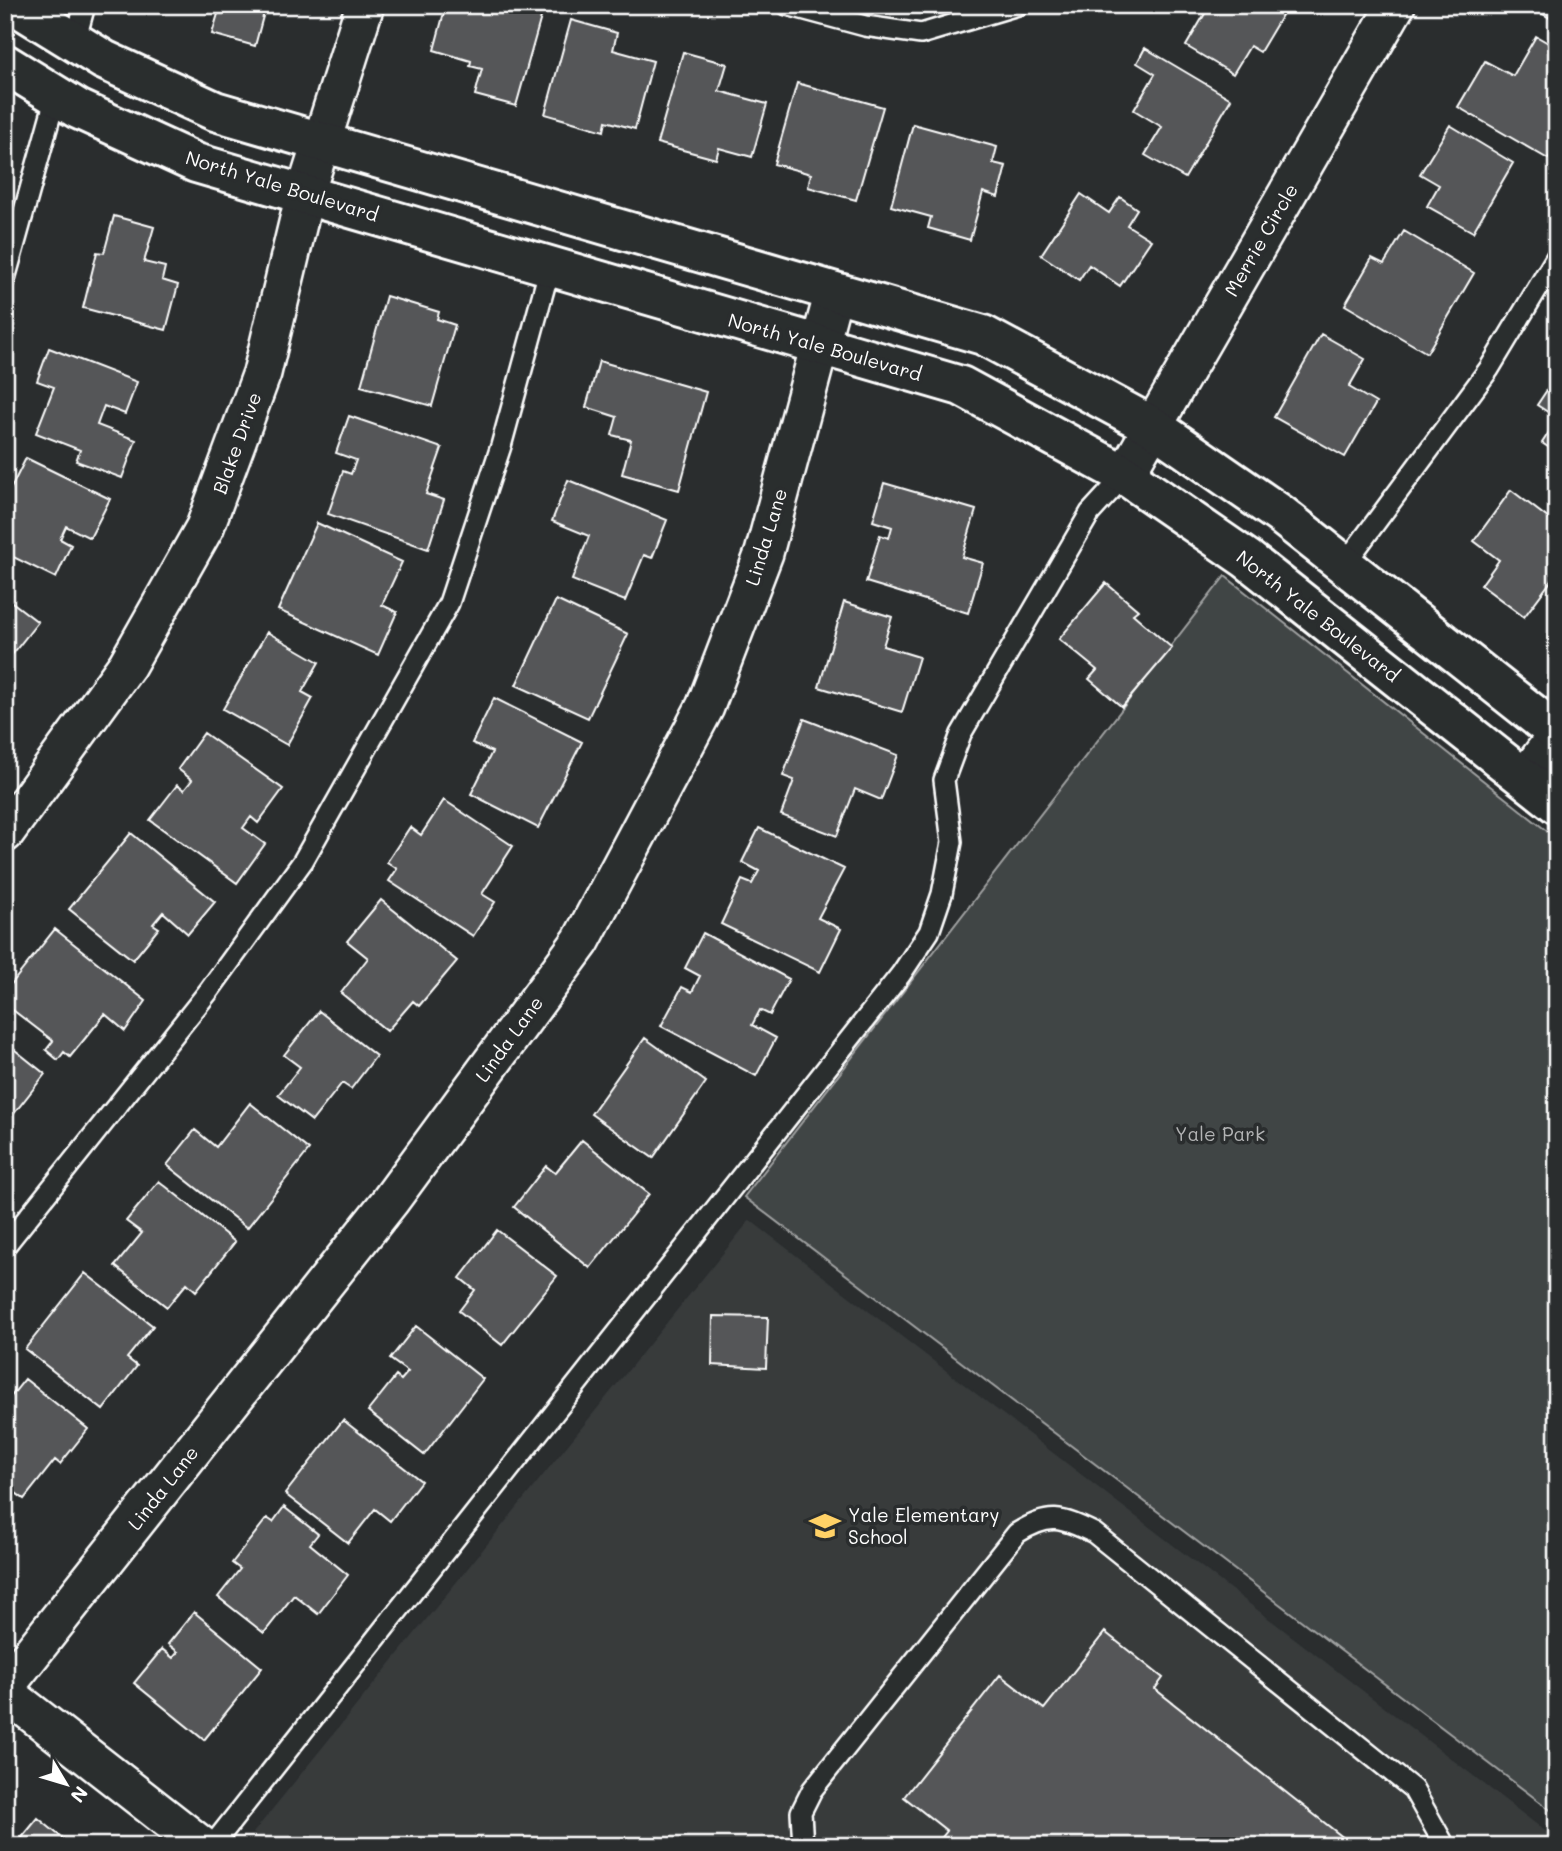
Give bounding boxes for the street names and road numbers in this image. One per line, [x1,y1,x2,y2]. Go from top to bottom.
street label: North Yale Boulevard [183,144,382,227]
street label: Merrie Circle [1218,179,1303,301]
street label: North Yale Boulevard [725,307,925,386]
street label: Blake Drive [207,388,266,497]
street label: Linda Lane [739,485,792,589]
street label: North Yale Boulevard [1232,544,1405,687]
street label: Linda Lane [469,991,548,1087]
street label: Linda Lane [122,1440,203,1535]

